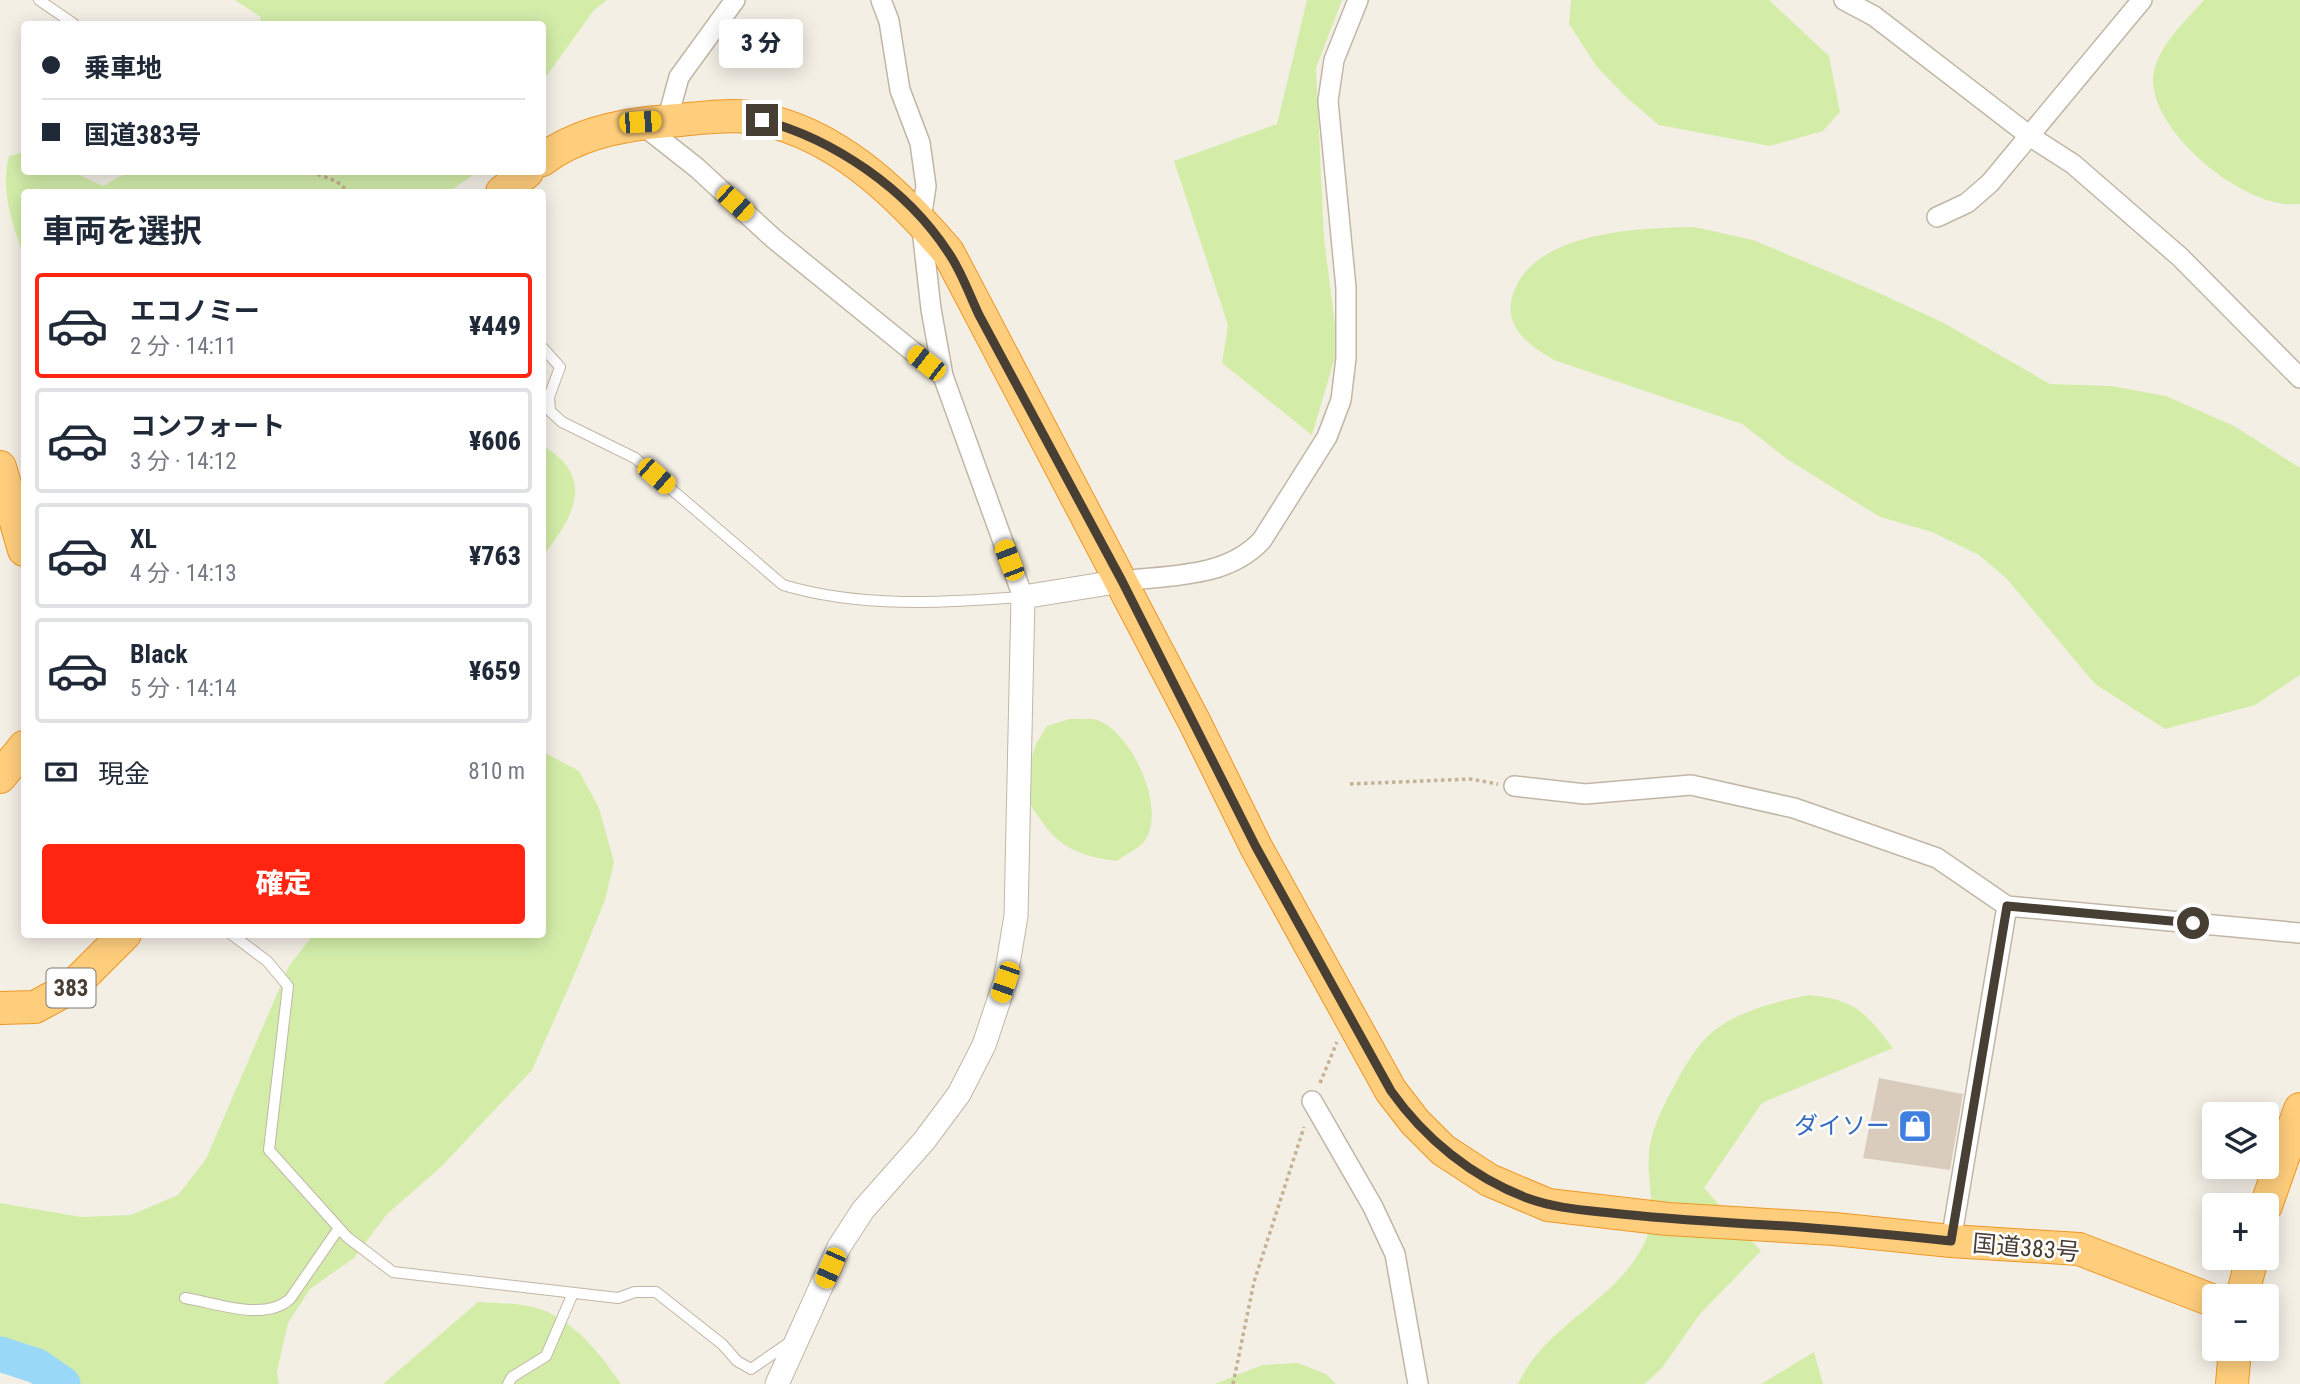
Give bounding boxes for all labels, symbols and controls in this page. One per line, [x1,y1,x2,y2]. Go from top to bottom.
callout: 3 分 [720,18,804,68]
text: 3 分 [741,30,781,57]
text: 乗車地 [84,53,162,83]
route end [746,104,778,136]
car [619,110,662,134]
text: 国道383号 [84,120,201,150]
car [713,181,758,225]
text: 車両を選択 [42,212,202,250]
icon: car [46,294,109,357]
text: エコノミー [130,296,260,326]
text: ¥449 [469,311,521,341]
text: 2 分 · 14:11 [130,333,237,360]
car [903,342,950,384]
icon: car [46,409,109,472]
text: コンフォート [130,411,285,441]
text: ¥606 [469,426,521,456]
text: 3 分 · 14:12 [130,448,237,475]
car [634,454,679,498]
icon: car [46,524,109,587]
text: XL [130,524,157,554]
car [992,537,1027,583]
text: ¥763 [469,541,521,571]
text: 4 分 · 14:13 [130,560,237,587]
icon: car [46,639,109,702]
text: Black [130,639,188,669]
text: ¥659 [469,656,521,686]
text: 5 分 · 14:14 [130,675,237,702]
icon: cash [42,753,80,791]
text: 810 m [468,758,525,785]
text: 現金 [98,759,150,789]
button: 確定 [42,844,525,924]
route start [2177,907,2209,939]
car [989,959,1022,1005]
road number: 383 [46,968,96,1007]
map controls [2202,1102,2279,1361]
button: layers [2202,1102,2279,1179]
shop icon: ダイソー [1896,1107,1934,1145]
place label: ダイソー [1794,1112,1890,1140]
button: + [2202,1193,2279,1270]
street label: 国道383号 [1971,1229,2081,1267]
car [812,1245,849,1291]
button: − [2202,1284,2279,1361]

